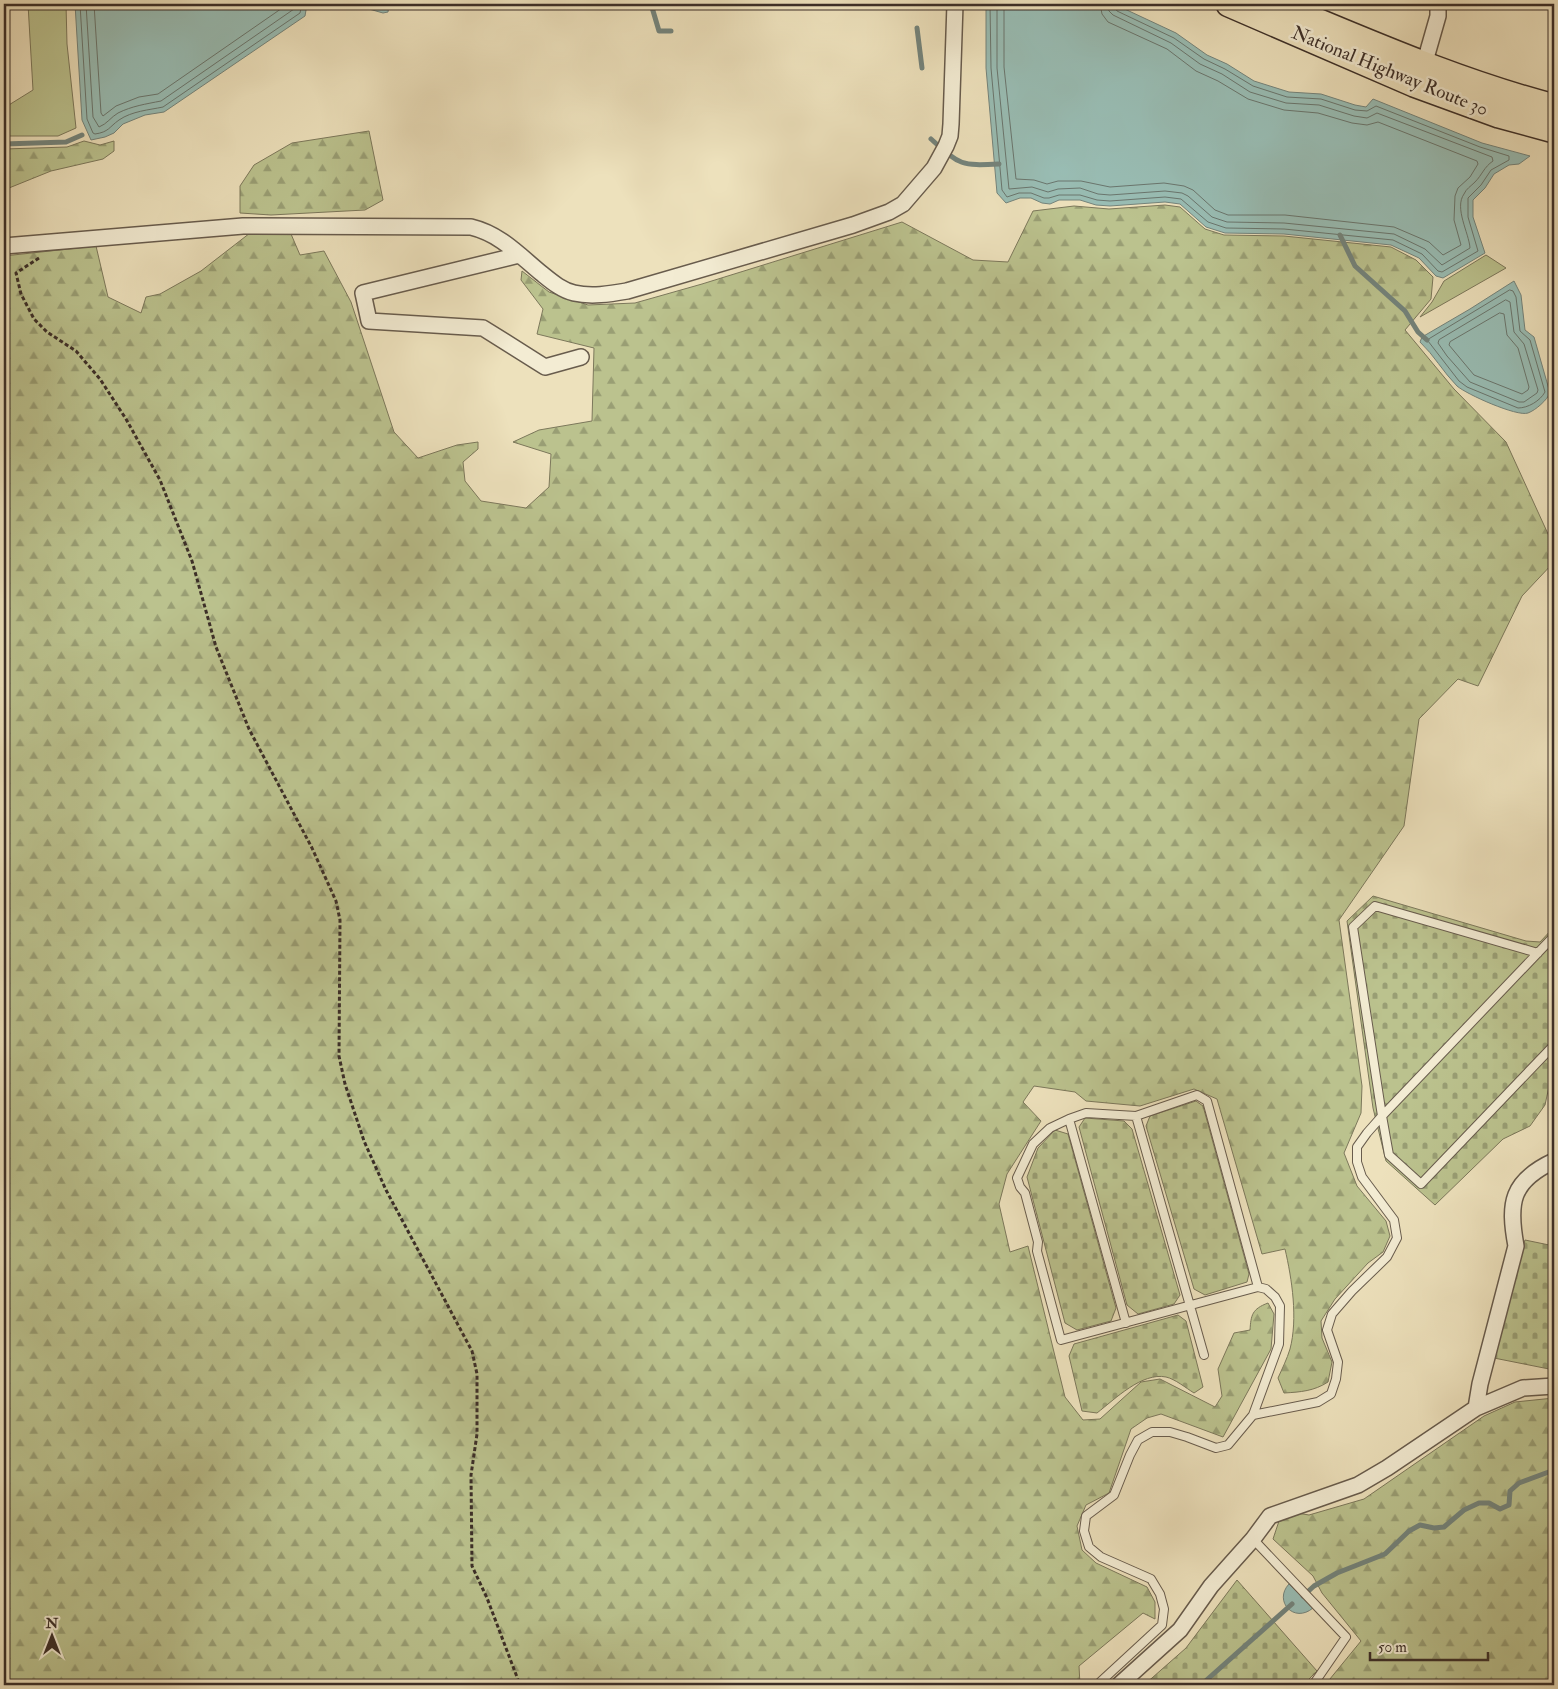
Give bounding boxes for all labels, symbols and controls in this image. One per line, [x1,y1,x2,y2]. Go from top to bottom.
street label: National Highway Route 30 [1288,21,1492,121]
north arrow [28,1612,78,1662]
text: N [45,1615,59,1632]
scale bar [1370,1629,1488,1661]
text: 50 m [1378,1638,1407,1657]

